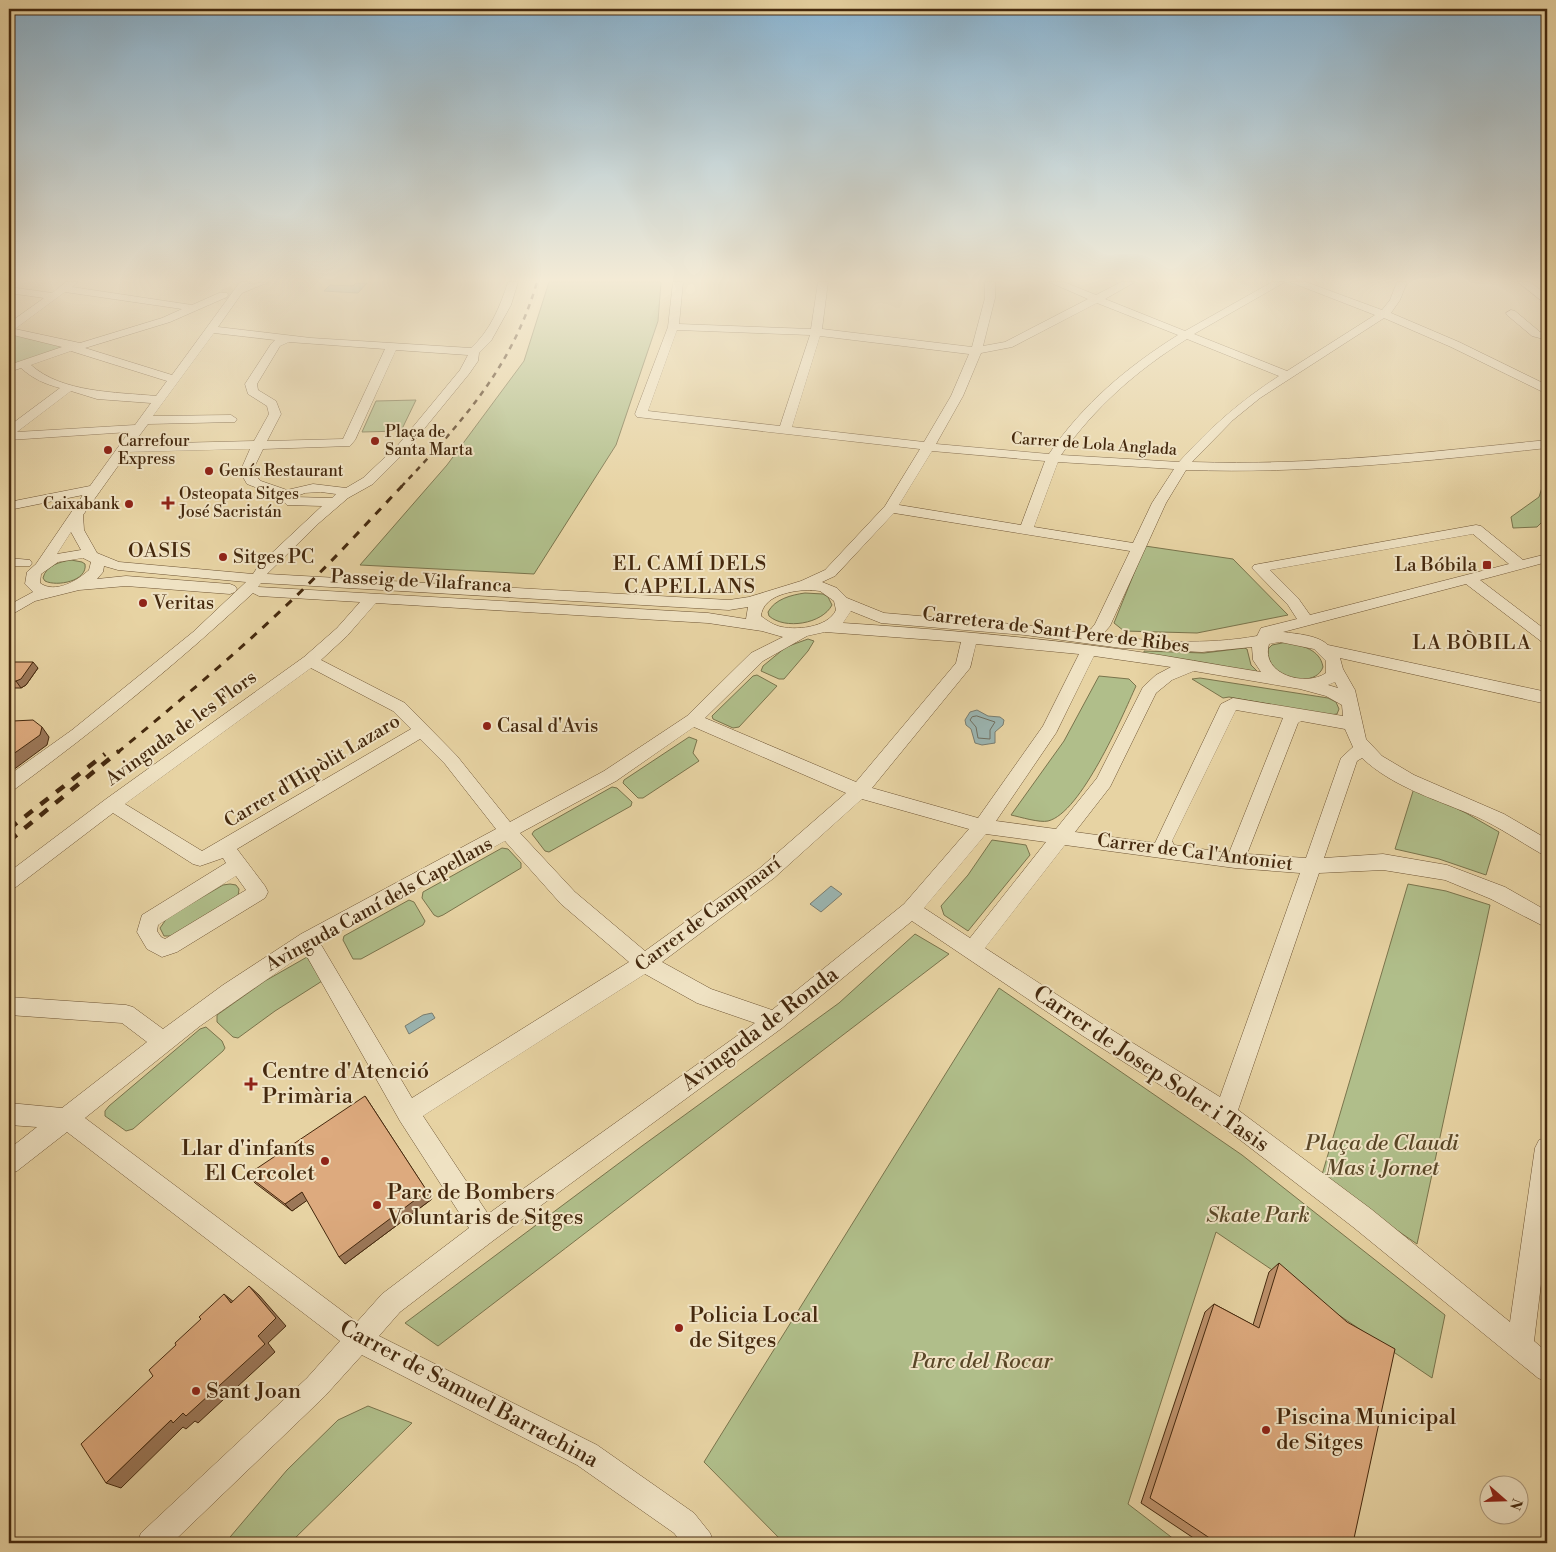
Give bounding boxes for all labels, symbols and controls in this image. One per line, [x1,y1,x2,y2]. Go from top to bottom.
place label: Plaça de Santa Marta [385,422,474,460]
street label: Carrer de Lola Anglada [1010,428,1179,460]
place label: Carrefour Express [118,431,190,469]
marker: Plaça de Santa Marta [369,435,381,447]
marker: Carrefour Express [102,444,114,456]
place label: Genís Restaurant [219,461,344,481]
marker: Genís Restaurant [203,465,215,477]
place label: Osteopata Sitges José Sacristán [178,484,299,522]
place label: Caixabank [43,494,121,514]
marker: Osteopata Sitges José Sacristán [161,496,175,510]
marker: Caixabank [123,498,135,510]
district label: OASIS [128,539,192,564]
place label: Sitges PC [233,545,314,569]
marker: Sitges PC [217,551,229,563]
district label: EL CAMÍ DELS CAPELLANS [613,551,767,600]
place label: La Bóbila [1395,553,1477,577]
marker: La Bóbila [1481,559,1493,571]
street label: Passeig de Vilafranca [330,564,513,598]
place label: Veritas [152,591,214,615]
marker: Veritas [137,597,149,609]
street label: Carretera de Sant Pere de Ribes [921,602,1191,658]
district label: LA BÒBILA [1412,630,1532,656]
street label: Avinguda de les Flors [100,665,261,792]
street label: Carrer d'Hipòlit Lazaro [220,709,404,833]
place label: Casal d'Avis [497,714,598,738]
marker: Casal d'Avis [481,720,493,732]
street label: Carrer de Ca l'Antoniet [1096,828,1295,876]
street label: Avinguda Camí dels Capellans [260,832,497,977]
street label: Carrer de Campmarí [630,851,786,977]
street label: Avinguda de Ronda [675,961,845,1097]
street label: Carrer de Josep Soler i Tasis [1028,980,1274,1158]
place label: Centre d'Atenció Primària [262,1058,429,1110]
marker: Centre d'Atenció Primària [244,1077,258,1091]
park label: Plaça de Claudi Mas i Jornet [1304,1130,1459,1182]
place label: Llar d'infants El Cercolet [181,1135,315,1187]
marker: Llar d'infants El Cercolet [319,1155,331,1167]
place label: Parc de Bombers Voluntaris de Sitges [386,1179,583,1231]
marker: Parc de Bombers Voluntaris de Sitges [371,1199,383,1211]
park label: Skate Park [1206,1202,1310,1229]
place label: Policia Local de Sitges [689,1302,819,1354]
street label: Carrer de Samuel Barrachina [335,1314,604,1474]
marker: Policia Local de Sitges [673,1322,685,1334]
park label: Parc del Rocar [910,1348,1053,1375]
place label: Sant Joan [206,1378,301,1405]
marker: Sant Joan [190,1385,202,1397]
place label: Piscina Municipal de Sitges [1276,1404,1457,1456]
marker: Piscina Municipal de Sitges [1260,1424,1272,1436]
north arrow [1478,1474,1528,1524]
text: N [1505,1496,1526,1512]

